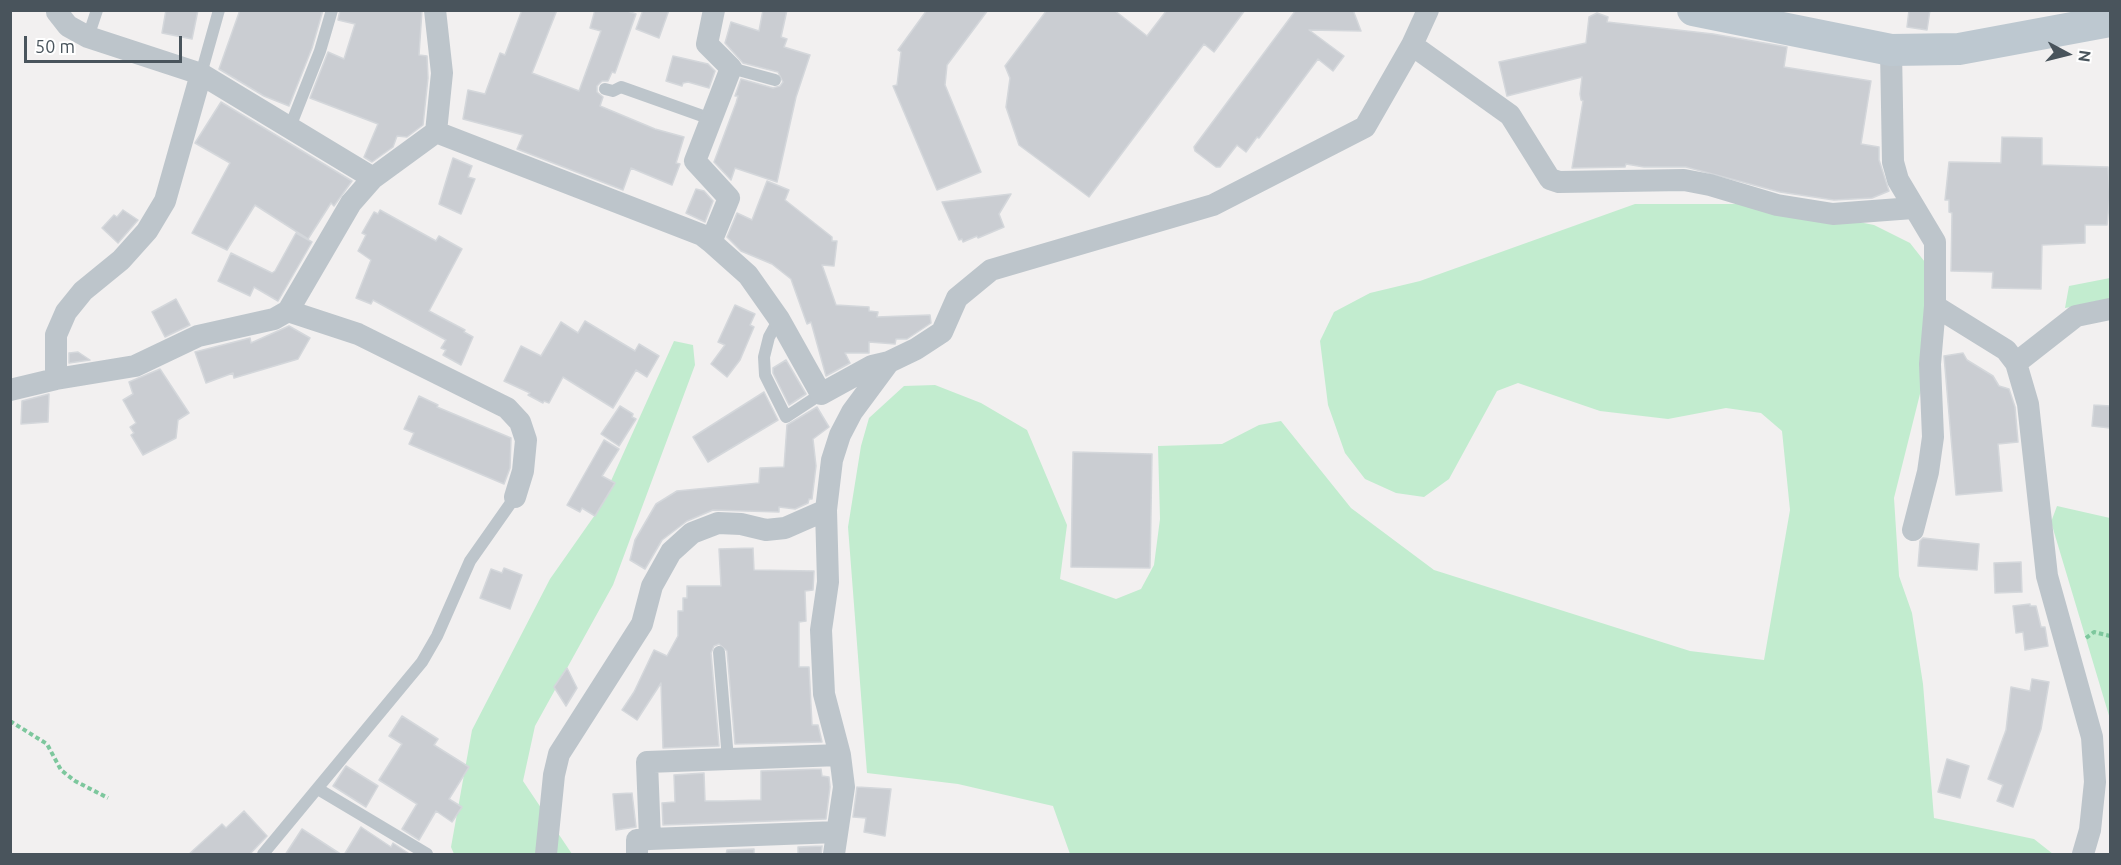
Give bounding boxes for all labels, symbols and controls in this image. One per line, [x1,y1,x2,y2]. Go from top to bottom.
scale bar [27,24,184,62]
north arrow [2037,24,2097,84]
text: 50 m [35,36,75,56]
text: N [2075,49,2095,63]

